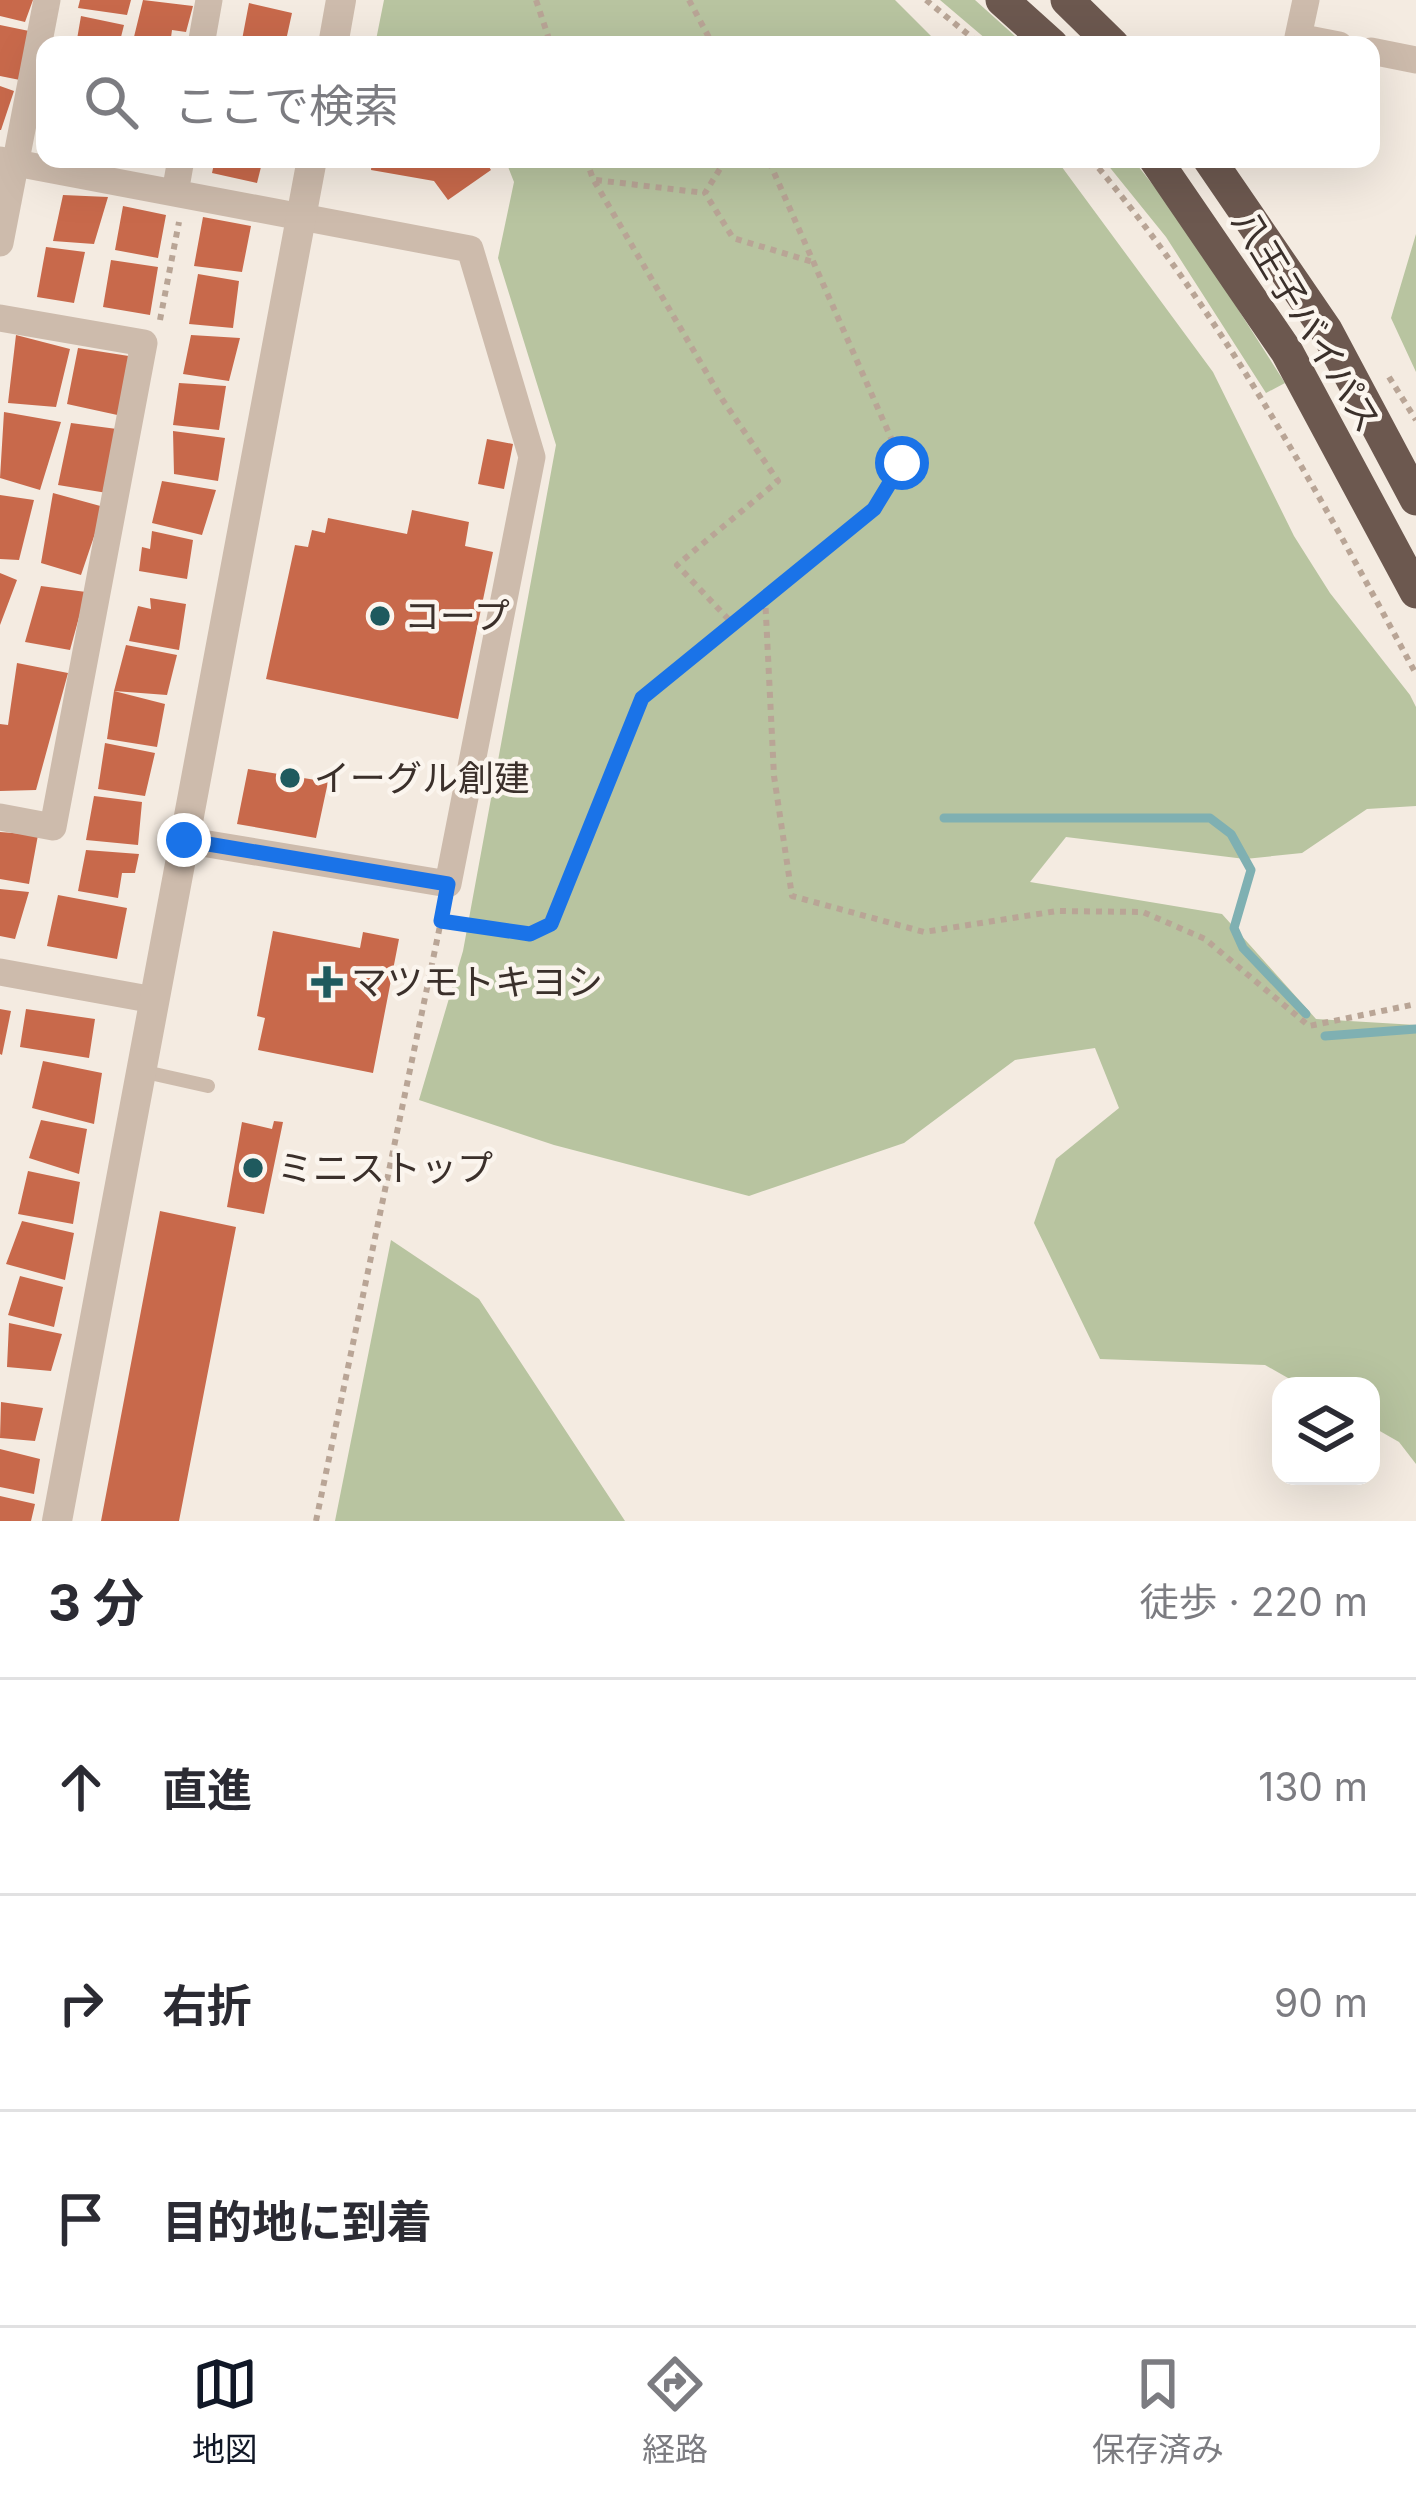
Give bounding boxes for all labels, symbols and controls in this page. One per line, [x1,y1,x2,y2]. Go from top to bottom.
search box [36,36,1380,168]
icon: search [78,69,144,135]
text: ここで検索 [174,78,399,133]
street label: 八王子バイパス [1223,202,1391,440]
route start [875,436,929,490]
place label: コープ [404,594,510,638]
marker: コープ [367,603,393,629]
place label: イーグル創建 [314,756,530,800]
marker: イーグル創建 [277,765,303,791]
route end [157,813,211,867]
place label: マツモトキヨシ [351,960,603,1004]
marker: マツモトキヨシ [314,969,340,995]
place label: ミニストップ [277,1146,493,1190]
marker: ミニストップ [240,1155,266,1181]
map controls [1272,1377,1380,1485]
button: layers [1272,1377,1380,1485]
text: 3 分 [48,1572,144,1633]
text: 徒歩 · 220 m [1140,1578,1368,1625]
icon: ahead [48,1754,114,1820]
text: 直進 [162,1762,252,1817]
text: 130 m [1258,1763,1368,1810]
icon: right [48,1970,114,2036]
text: 右折 [162,1978,252,2033]
text: 90 m [1274,1979,1368,2026]
icon: arrive [48,2186,114,2252]
text: 目的地に到着 [162,2194,432,2249]
tab: 地図 [192,2351,258,2471]
tab: 経路 [642,2351,708,2471]
tab: 保存済み [1092,2351,1224,2471]

